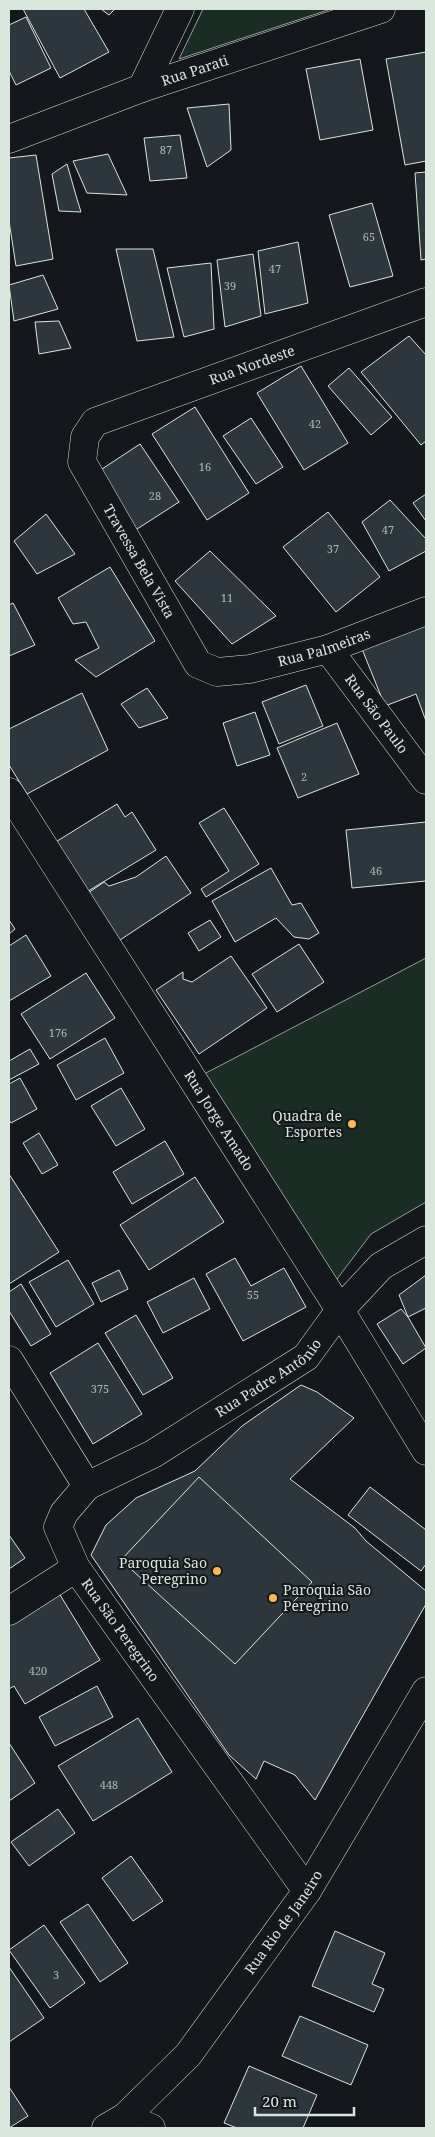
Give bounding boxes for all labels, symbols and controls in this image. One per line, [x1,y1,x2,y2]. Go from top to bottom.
street label: Rua Parati [159,50,231,90]
house number: 87 [160,142,172,157]
house number: 65 [363,229,375,244]
house number: 47 [269,261,281,276]
house number: 39 [224,278,236,293]
street label: Rua Nordeste [206,340,297,389]
house number: 42 [309,416,321,431]
house number: 16 [199,459,211,474]
house number: 28 [149,488,161,503]
street label: Travessa Bela Vista [99,501,180,622]
house number: 47 [382,522,394,537]
house number: 37 [327,541,339,556]
house number: 11 [221,590,233,605]
street label: Rua Palmeiras [276,624,373,671]
street label: Rua São Paulo [341,670,413,757]
house number: 2 [301,769,307,784]
house number: 46 [370,863,382,878]
house number: 176 [49,1025,67,1040]
street label: Rua Jorge Amado [180,1067,259,1174]
place label: Quadra de Esportes [272,1106,342,1141]
marker: Quadra de Esportes [346,1118,358,1130]
house number: 55 [247,1287,259,1302]
street label: Rua Padre Antônio [212,1335,325,1421]
house number: 375 [91,1381,109,1396]
place label: Paroquia Sao Peregrino [119,1553,207,1588]
marker: Paroquia Sao Peregrino [211,1565,223,1577]
street label: Rua São Peregrino [77,1574,164,1685]
place label: Paroquia São Peregrino [283,1580,371,1615]
marker: Paroquia São Peregrino [267,1592,279,1604]
house number: 420 [29,1663,47,1678]
house number: 448 [100,1777,118,1792]
street label: Rua Rio de Janeiro [240,1866,326,1978]
house number: 3 [53,1967,59,1982]
scale bar [255,2084,354,2116]
text: 20 m [262,2091,297,2111]

